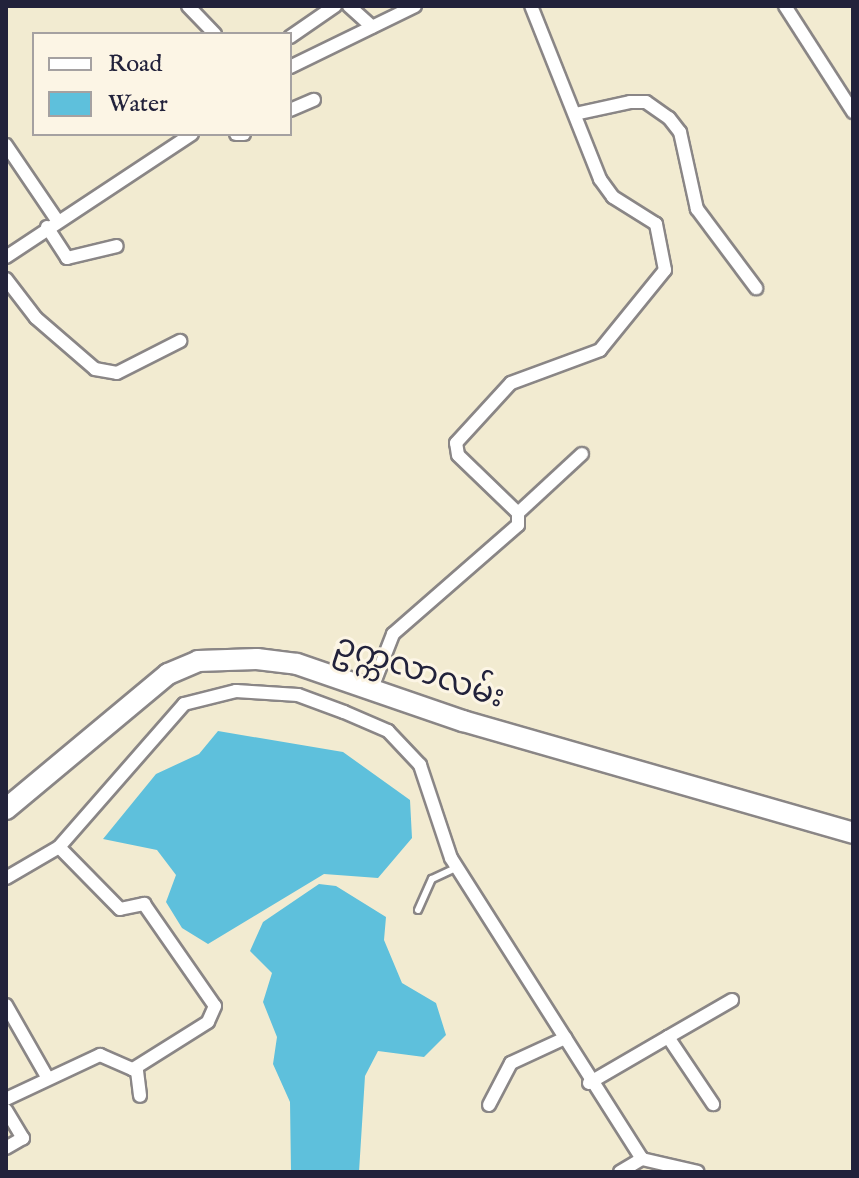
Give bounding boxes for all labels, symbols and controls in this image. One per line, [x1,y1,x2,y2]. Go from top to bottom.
legend [32,32,292,136]
text: Road [108,49,162,80]
text: Water [108,89,168,120]
street label: ဥက္ကလာလမ်း [329,627,509,719]

